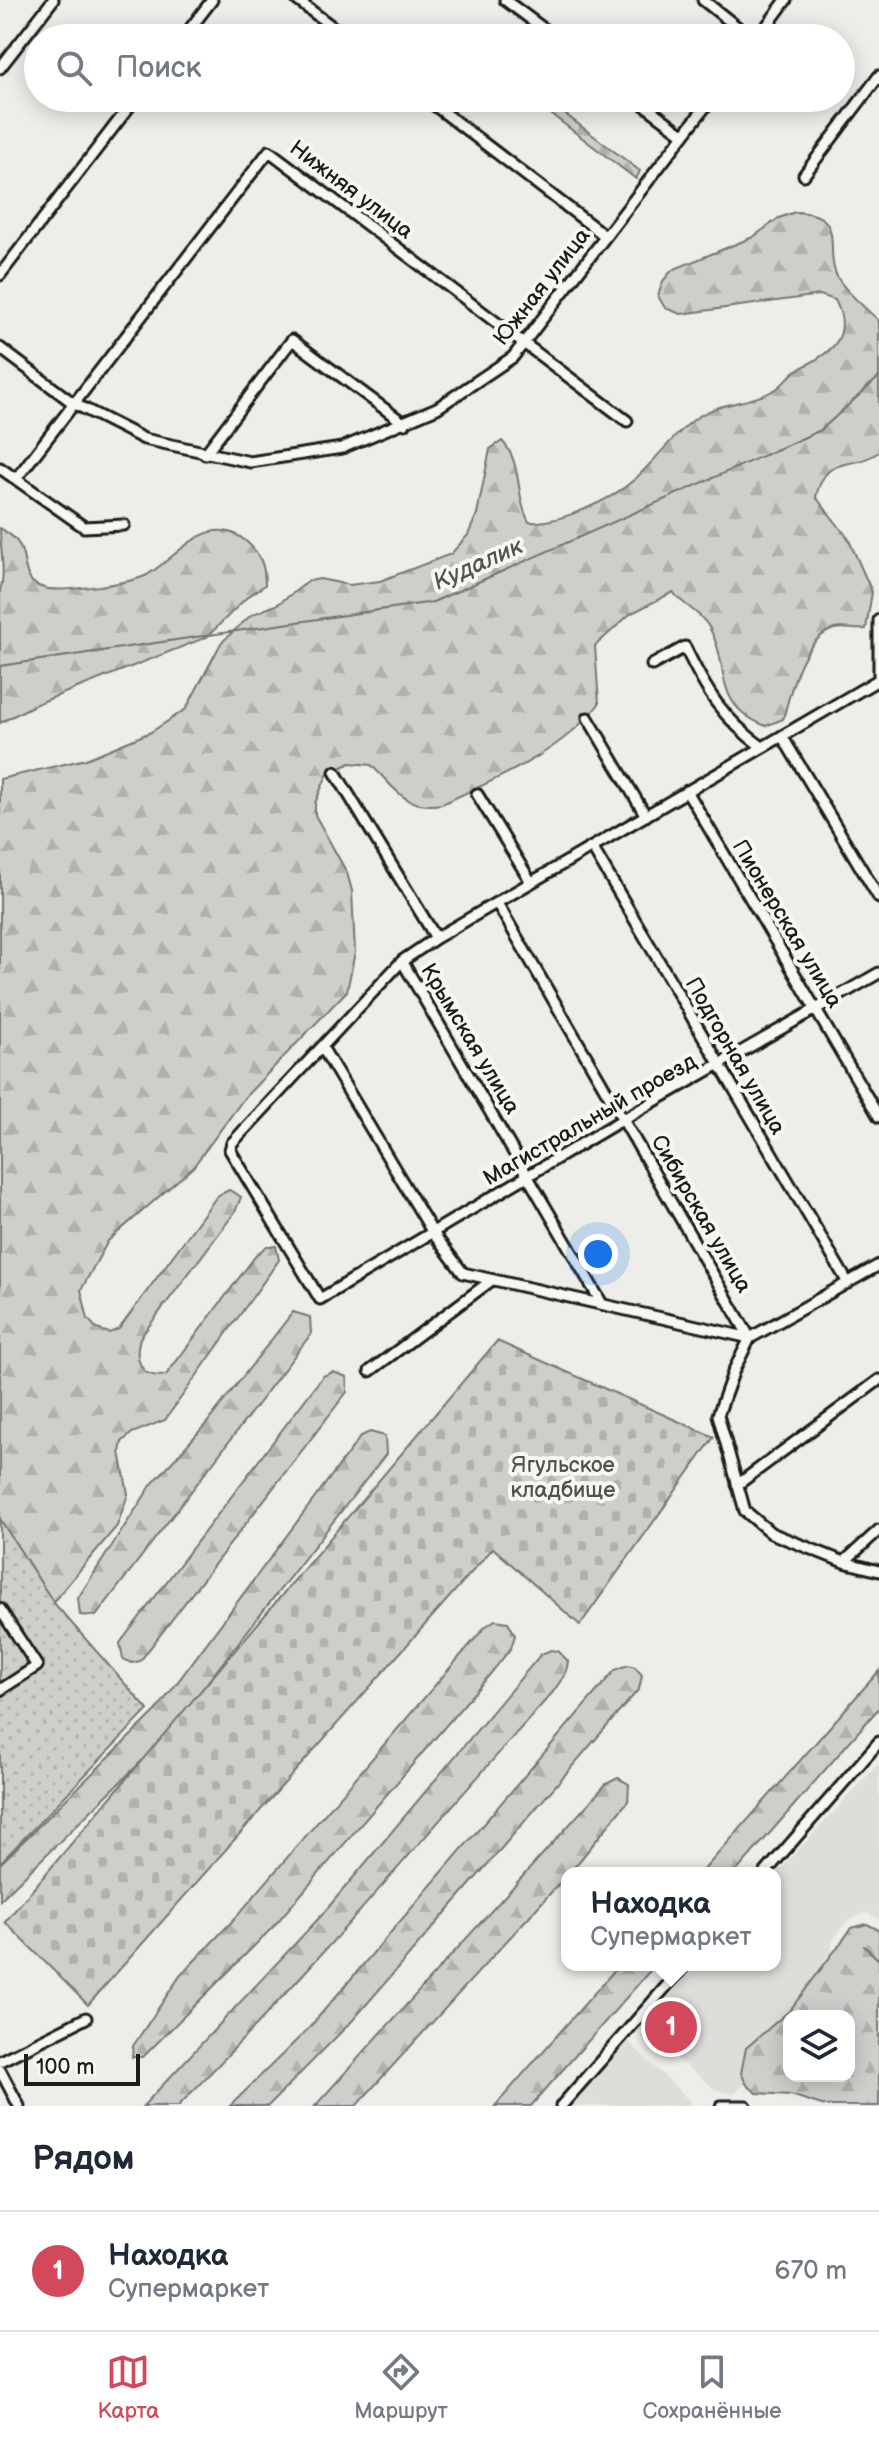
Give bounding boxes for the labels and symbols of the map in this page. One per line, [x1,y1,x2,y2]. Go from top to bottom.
street label: Нижняя улица [284,135,418,245]
street label: Южная улица [488,223,596,351]
water label: Кудалик [429,531,528,597]
street label: Пионерская улица [726,835,848,1013]
street label: Крымская улица [414,959,526,1119]
street label: Подгорная улица [679,973,791,1139]
street label: Магистральный проезд [479,1048,701,1192]
street label: Сибирская улица [645,1130,757,1298]
your location [578,1234,618,1274]
park label: Ягульское кладбище [510,1452,616,1504]
pin: 1 [645,1997,697,2057]
scale bar [24,2050,140,2086]

